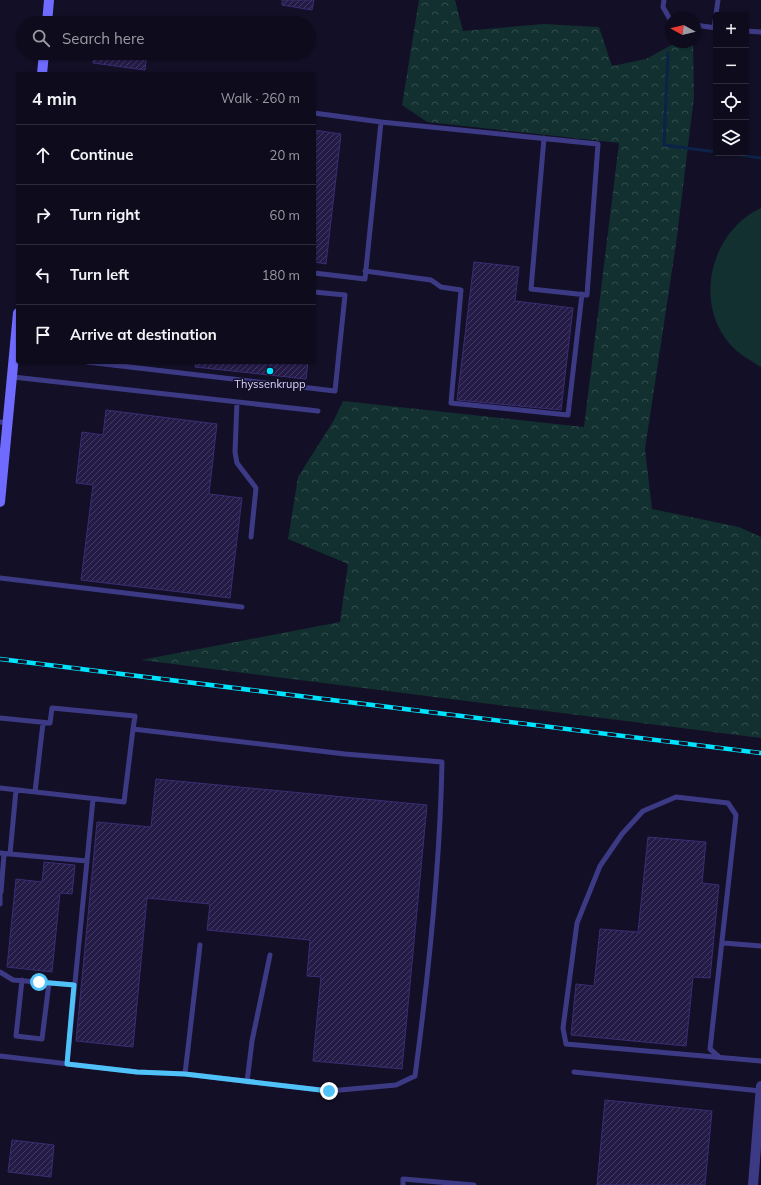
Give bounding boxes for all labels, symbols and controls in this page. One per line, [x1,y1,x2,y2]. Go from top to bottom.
north arrow [665,12,701,48]
map controls [713,12,749,156]
button: + [713,12,749,48]
search box [16,16,316,60]
icon: search [30,27,52,49]
text: Search here [62,29,144,48]
button: − [713,48,749,84]
button: locate [713,84,749,120]
text: 4 min [32,88,77,109]
text: Walk · 260 m [221,90,300,106]
button: layers [713,120,749,156]
icon: ahead [32,144,54,166]
text: Continue [70,145,133,164]
text: 20 m [270,147,300,163]
icon: right [32,204,54,226]
text: Turn right [70,205,140,224]
text: 60 m [270,207,300,223]
icon: left [32,264,54,286]
text: Turn left [70,265,129,284]
text: 180 m [262,267,300,283]
icon: arrive [32,324,54,346]
text: Arrive at destination [70,325,217,344]
marker: Thyssenkrupp [265,366,275,376]
place label: Thyssenkrupp [234,377,306,391]
route start [30,973,48,991]
route end [320,1082,338,1100]

